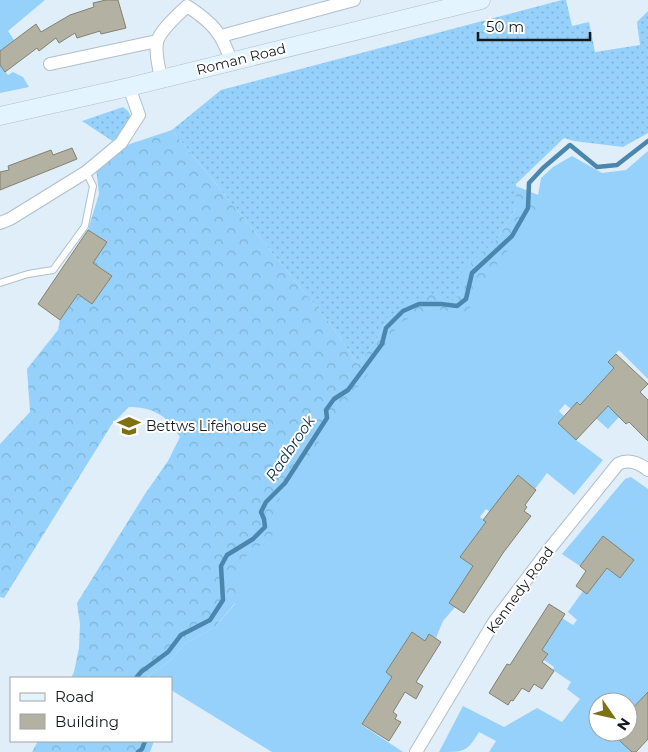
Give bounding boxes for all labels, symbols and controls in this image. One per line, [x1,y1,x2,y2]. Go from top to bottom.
scale bar [478,10,590,42]
text: 50 m [486,17,524,36]
street label: Roman Road [194,39,288,79]
water label: Radbrook [261,411,319,484]
school or university icon: Bettws Lifehouse [116,413,142,439]
place label: Bettws Lifehouse [146,417,267,435]
street label: Kennedy Road [483,543,557,637]
legend [10,677,172,742]
text: Road [55,687,94,706]
north arrow [588,692,638,742]
text: Building [55,712,119,731]
text: N [613,715,634,734]

